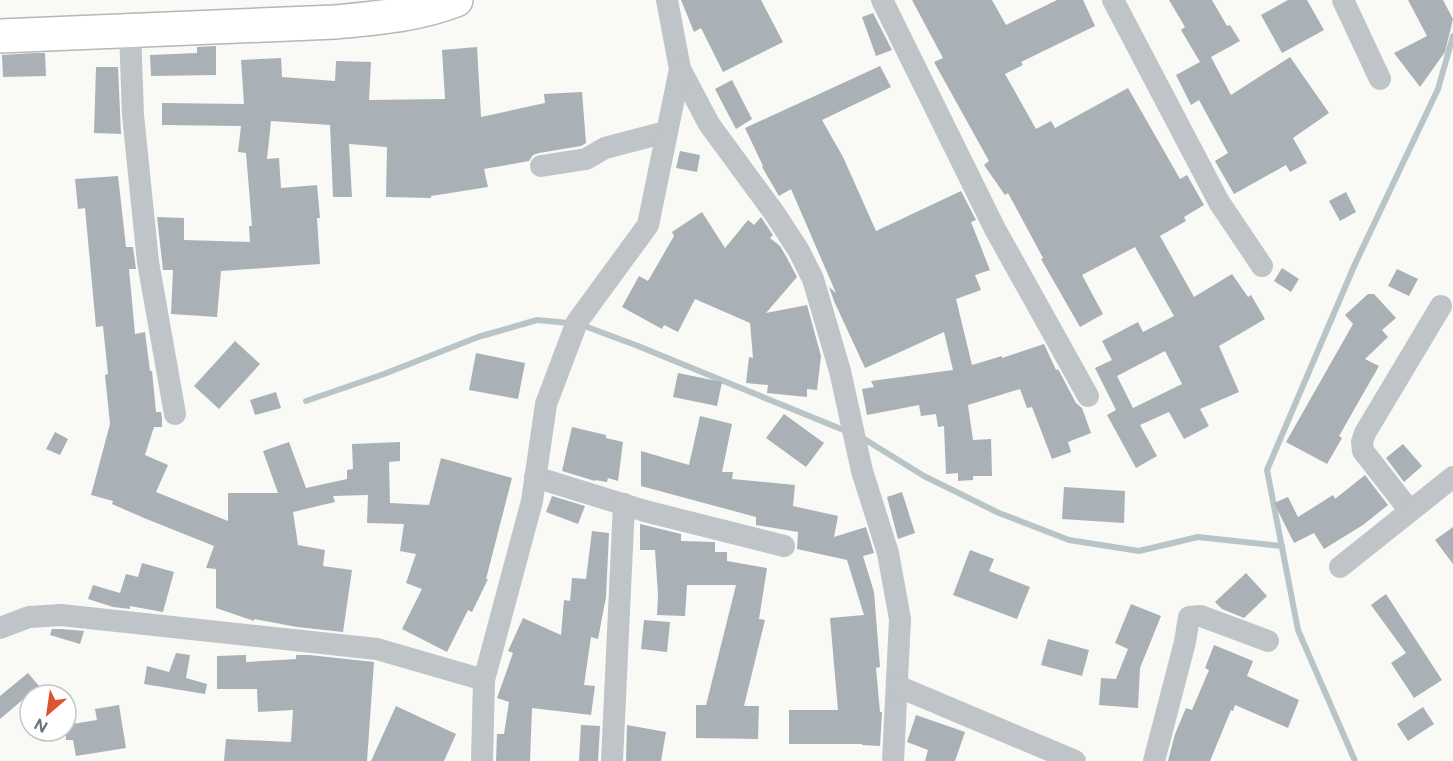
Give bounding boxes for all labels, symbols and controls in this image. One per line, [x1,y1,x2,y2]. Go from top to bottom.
north arrow [18,683,78,743]
text: N [31,714,51,737]

